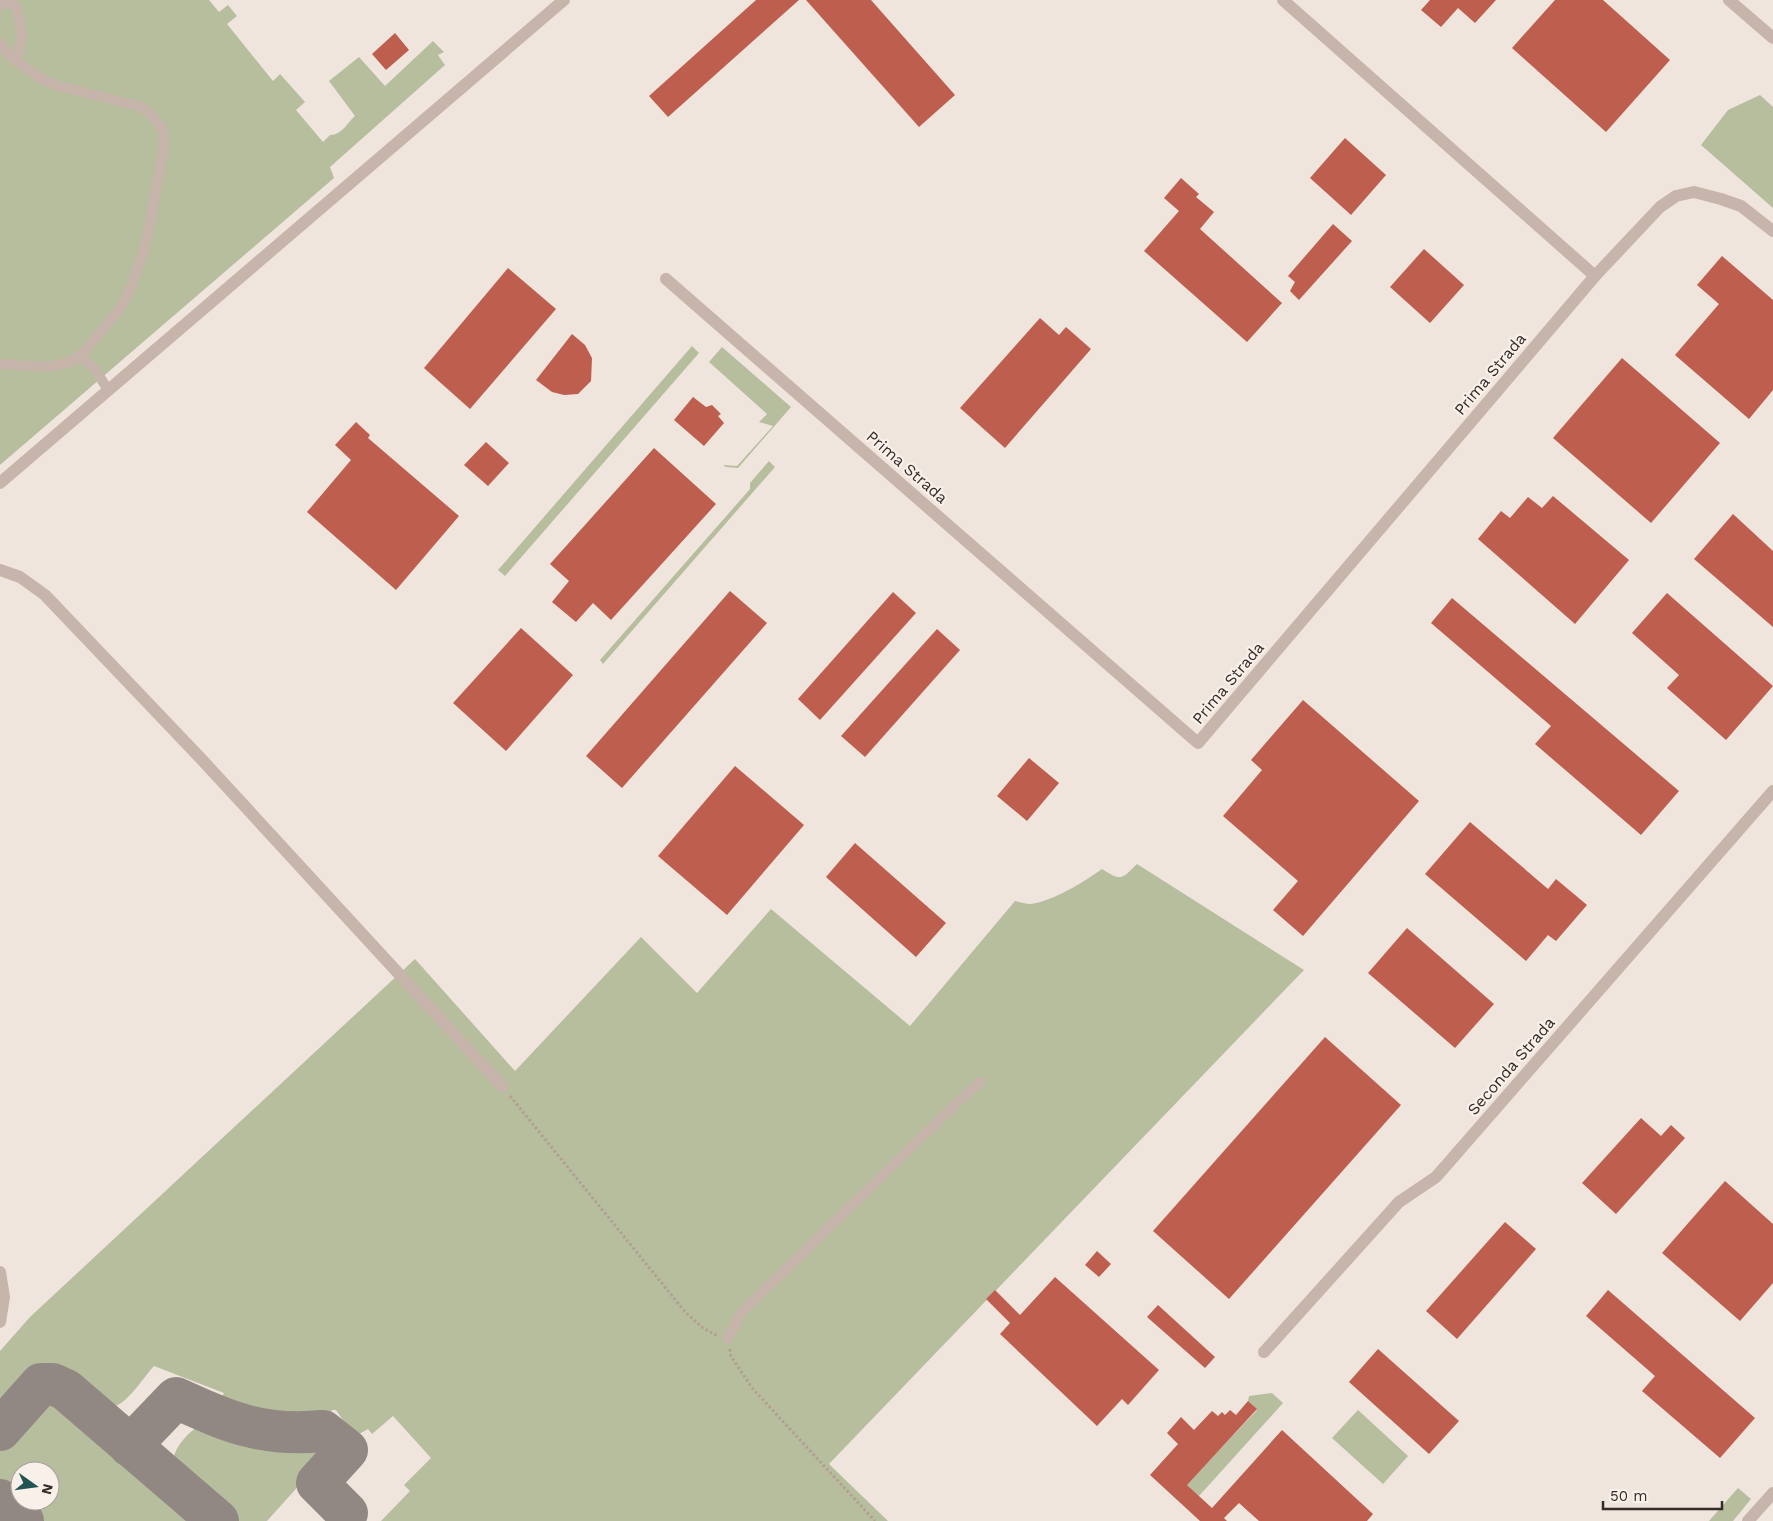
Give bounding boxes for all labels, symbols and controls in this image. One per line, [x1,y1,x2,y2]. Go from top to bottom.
street label: Prima Strada [1450,329,1530,419]
street label: Prima Strada [863,427,951,507]
street label: Prima Strada [1188,638,1268,728]
street label: Seconda Strada [1463,1013,1559,1119]
north arrow [10,1461,60,1511]
scale bar [1603,1478,1722,1510]
text: N [39,1482,57,1496]
text: 50 m [1610,1487,1647,1505]

